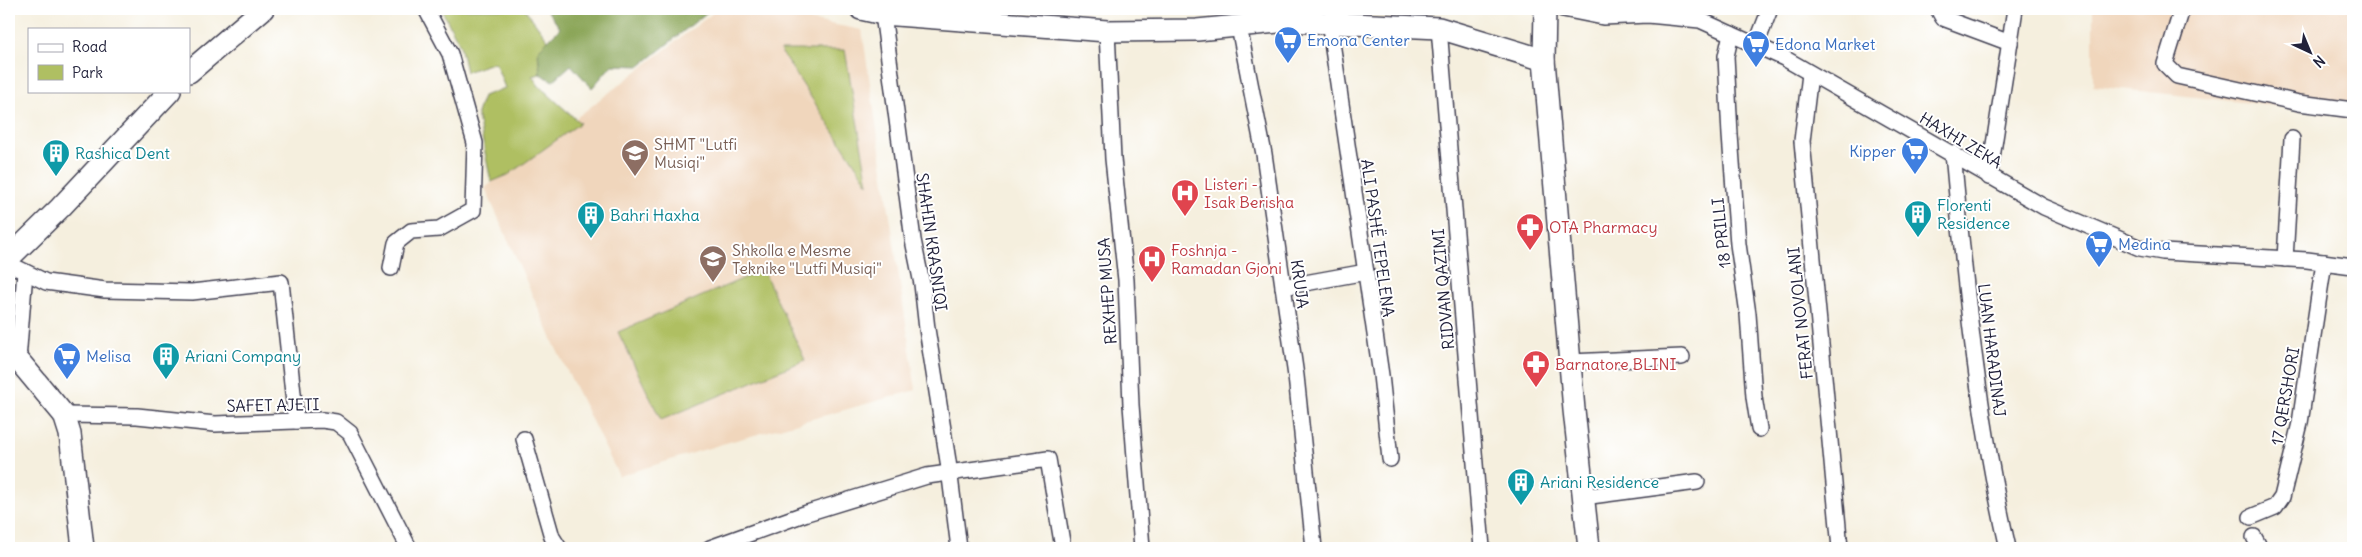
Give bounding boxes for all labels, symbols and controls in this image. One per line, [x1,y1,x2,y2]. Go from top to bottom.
supermarket icon: Emona Center [1273,25,1303,64]
legend [28,28,190,92]
north arrow [2284,28,2334,78]
supermarket icon: Edona Market [1741,29,1771,68]
place label: Emona Center [1307,30,1410,50]
place label: Edona Market [1775,34,1876,54]
text: Road [72,37,107,56]
text: N [2309,52,2329,71]
text: Park [72,63,103,82]
street label: HAXHI ZEKA [1916,108,2006,172]
place label: SHMT "Lutfi Musiqi" [654,134,737,172]
supermarket icon: Kipper [1900,136,1930,175]
building icon: Rashica Dent [41,138,71,177]
school or university icon: SHMT "Lutfi Musiqi" [620,138,650,177]
place label: Kipper [1849,141,1896,161]
place label: Rashica Dent [75,143,170,163]
street label: ALI PASHË TEPELENA [1357,158,1399,318]
street label: SHAHIN KRASNIQI [912,171,952,313]
place label: Listeri - Isak Berisha [1204,174,1294,212]
hospital icon: Listeri - Isak Berisha [1170,178,1200,217]
place label: Florenti Residence [1937,195,2010,233]
street label: 18 PRILLI [1707,197,1735,269]
building icon: Florenti Residence [1903,199,1933,238]
building icon: Bahri Haxha [576,200,606,239]
place label: Bahri Haxha [610,205,700,225]
pharmacy icon: OTA Pharmacy [1515,212,1545,251]
place label: OTA Pharmacy [1549,217,1658,237]
street label: RIDVAN QAZIMI [1428,228,1458,350]
supermarket icon: Medina [2084,229,2114,268]
place label: Medina [2118,234,2171,254]
street label: REXHEP MUSA [1093,237,1121,345]
place label: Shkolla e Mesme Teknike "Lutfi Musiqi" [732,240,882,278]
place label: Foshnja - Ramadan Gjoni [1171,240,1282,278]
school or university icon: Shkolla e Mesme Teknike "Lutfi Musiqi" [698,244,728,283]
hospital icon: Foshnja - Ramadan Gjoni [1137,244,1167,283]
street label: FERAT NOVOLANI [1783,246,1817,380]
street label: KRUJA [1287,258,1313,310]
street label: LUAN HARADINAJ [1974,282,2010,418]
supermarket icon: Melisa [52,341,82,380]
building icon: Ariani Company [151,341,181,380]
street label: 17 QERSHORI [2267,345,2303,447]
place label: Melisa [86,346,131,366]
place label: Ariani Company [185,346,301,366]
pharmacy icon: Barnatore BLINI [1521,349,1551,388]
place label: Barnatore BLINI [1555,354,1677,374]
street label: SAFET AJETI [226,394,320,416]
building icon: Ariani Residence [1506,467,1536,506]
place label: Ariani Residence [1540,472,1659,492]

